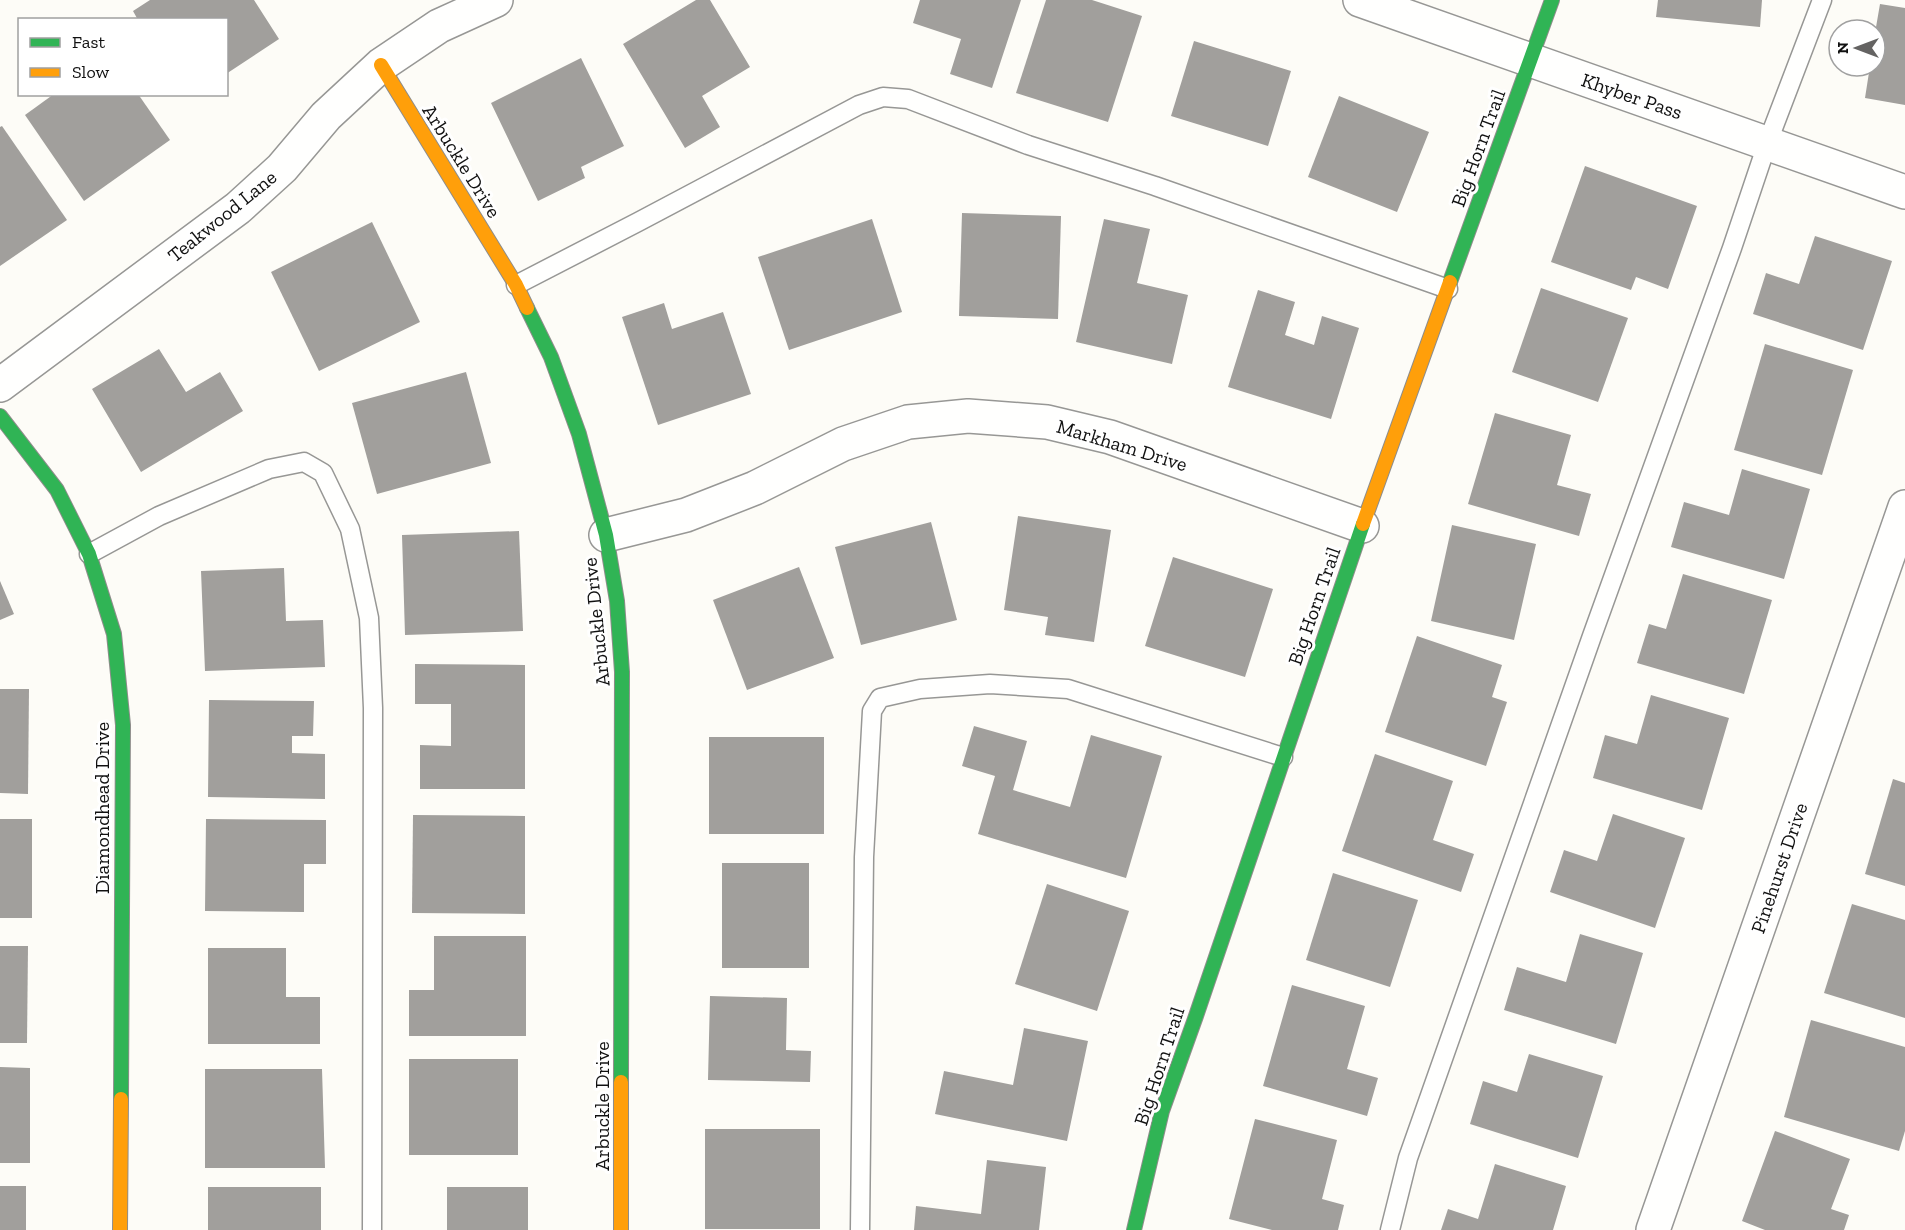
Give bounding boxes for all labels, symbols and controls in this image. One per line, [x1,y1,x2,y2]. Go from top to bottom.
legend [18,18,228,96]
north arrow [1827,18,1887,78]
text: Fast [72,31,105,53]
text: N [1833,42,1852,54]
text: Slow [72,61,109,83]
street label: Khyber Pass [1578,68,1686,124]
street label: Big Horn Trail [1446,86,1510,210]
street label: Arbuckle Drive [418,100,506,222]
street label: Teakwood Lane [163,165,281,267]
street label: Markham Drive [1054,414,1190,476]
street label: Big Horn Trail [1283,544,1345,668]
street label: Arbuckle Drive [577,556,615,688]
street label: Diamondhead Drive [90,722,114,894]
street label: Pinehurst Drive [1745,800,1813,936]
street label: Big Horn Trail [1129,1004,1189,1128]
street label: Arbuckle Drive [590,1041,614,1171]

